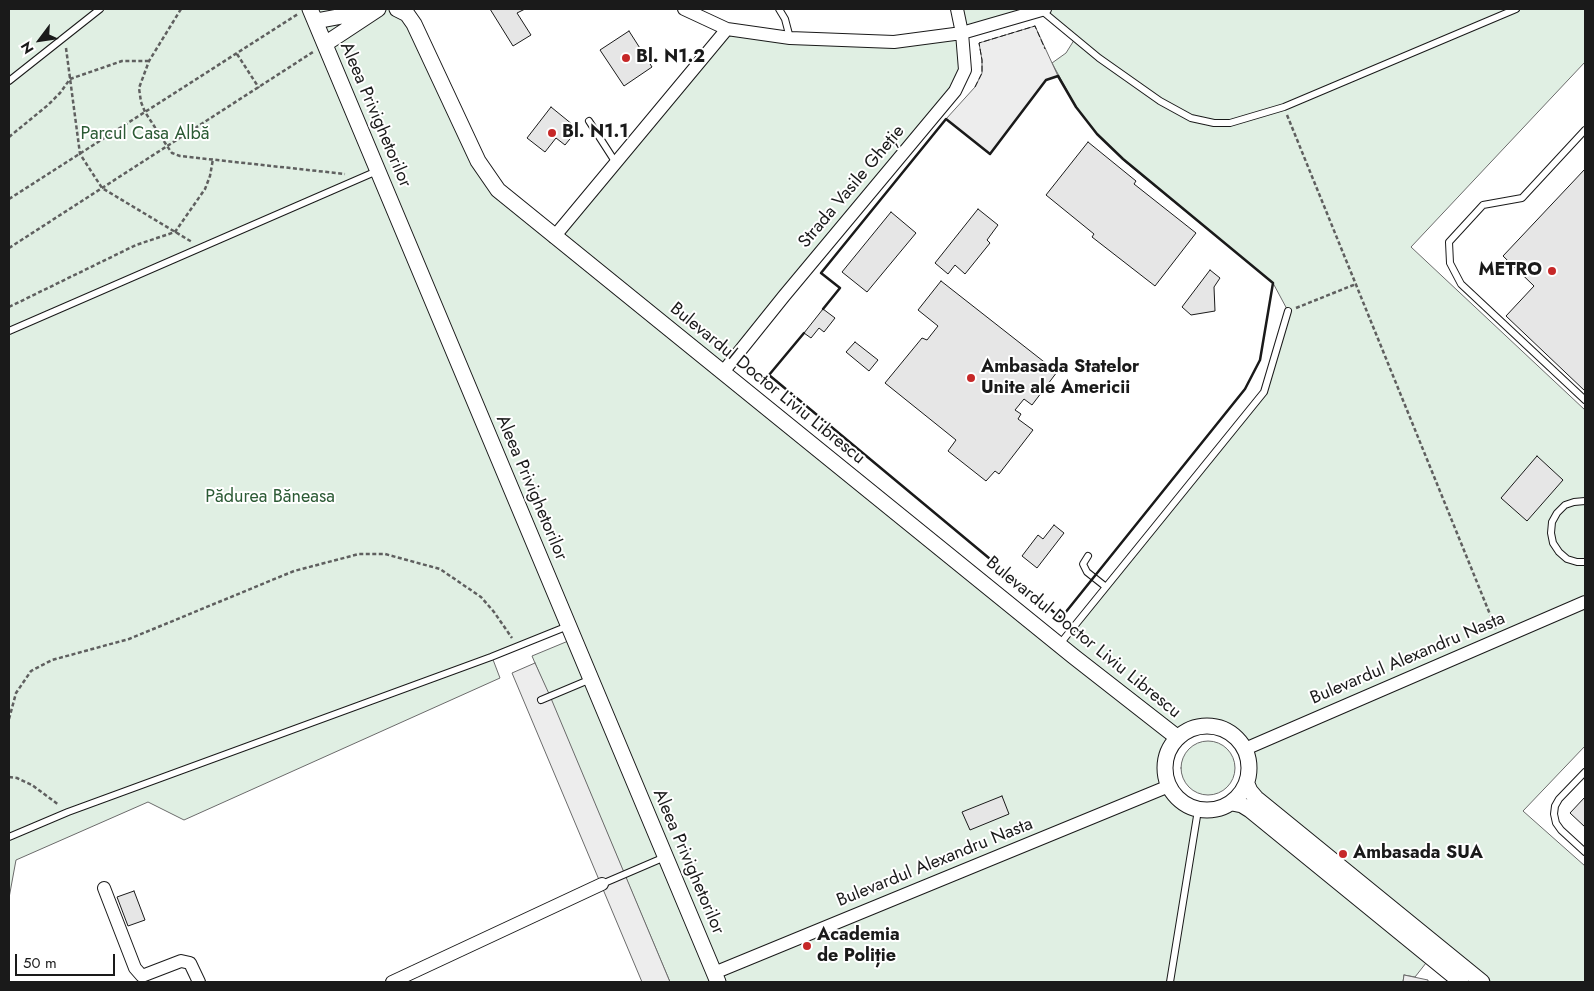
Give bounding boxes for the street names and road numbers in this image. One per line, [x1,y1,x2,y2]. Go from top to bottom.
street label: Aleea Privighetorilor [335,39,415,191]
street label: Strada Vasile Gheție [794,121,910,253]
street label: Bulevardul Doctor Liviu Librescu [665,299,869,469]
street label: Aleea Privighetorilor [491,412,571,564]
street label: Bulevardul Doctor Liviu Librescu [981,553,1185,723]
street label: Bulevardul Alexandru Nasta [1307,608,1509,710]
street label: Aleea Privighetorilor [648,786,728,938]
street label: Bulevardul Alexandru Nasta [834,814,1036,912]

